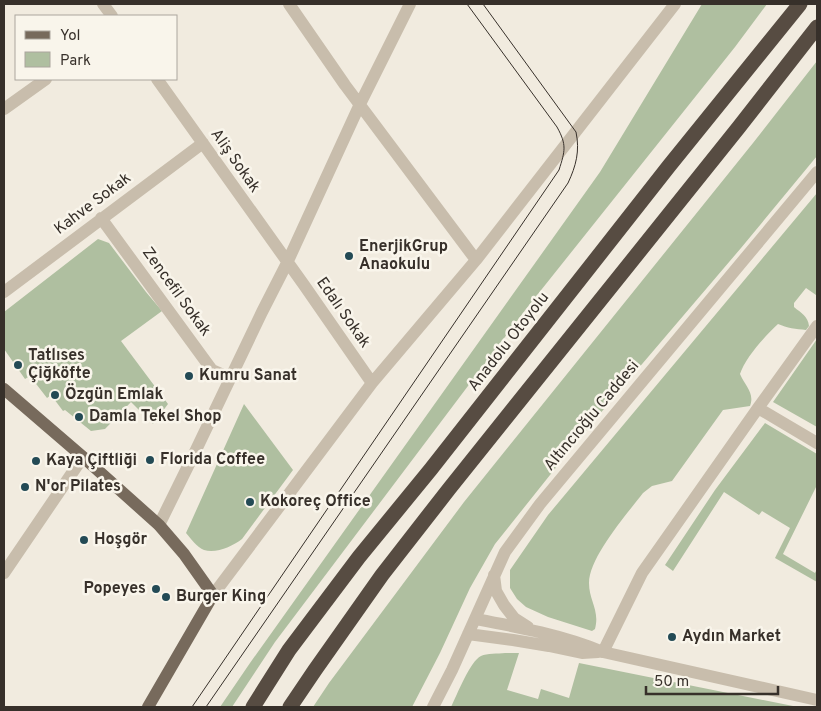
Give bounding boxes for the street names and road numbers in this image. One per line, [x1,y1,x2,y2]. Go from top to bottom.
street label: Aliş Sokak [206,125,264,197]
street label: Kahve Sokak [50,168,136,240]
street label: Zencefil Sokak [137,244,215,340]
street label: Edalı Sokak [311,274,375,352]
street label: Anadolu Otoyolu [464,288,554,396]
street label: Altıncıoğlu Caddesi [540,357,644,475]

